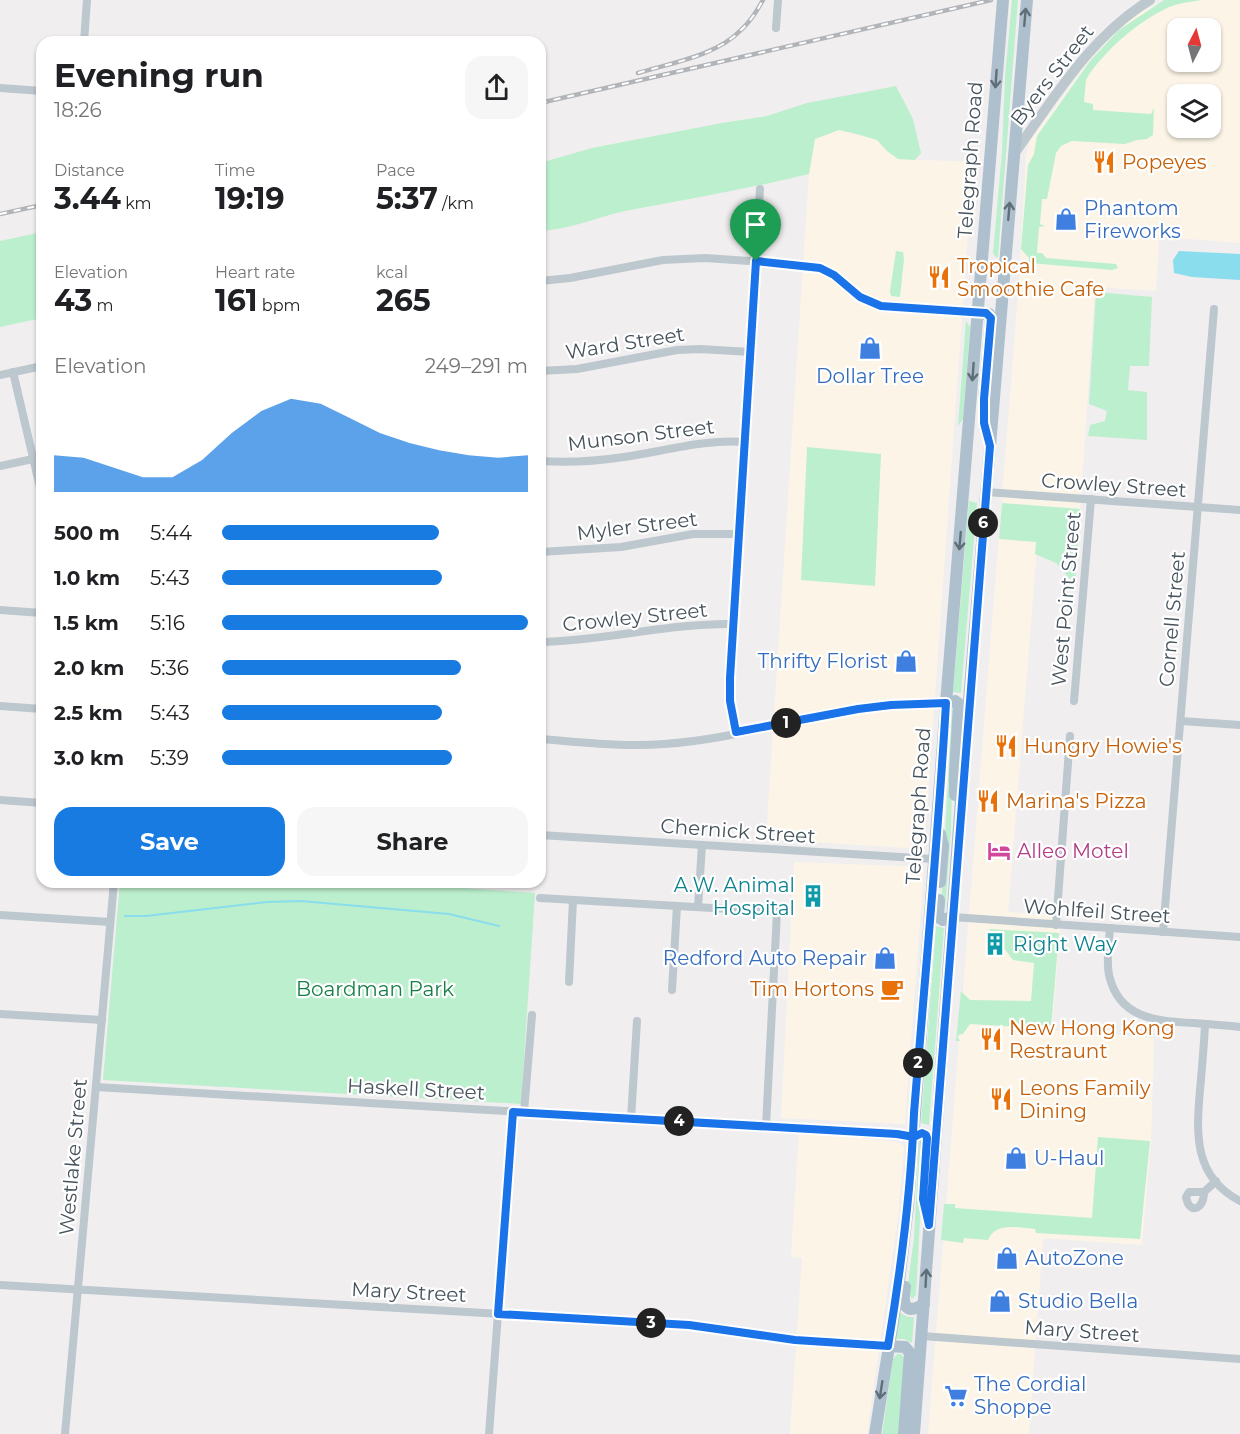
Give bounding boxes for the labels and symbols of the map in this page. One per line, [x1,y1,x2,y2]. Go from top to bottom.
one-way arrow [1020,7,1031,27]
north arrow [1167,18,1221,72]
street label: Byers Street [1005,20,1099,130]
one-way arrow [990,69,1001,89]
street label: Telegraph Road [953,81,987,239]
restaurant icon: Popeyes [1091,149,1117,175]
place label: Popeyes [1122,150,1207,174]
place label: Phantom Fireworks [1084,196,1181,243]
pin [730,199,781,261]
one-way arrow [1004,202,1015,222]
shop icon: Phantom Fireworks [1053,206,1079,232]
place label: Tropical Smoothie Cafe [957,254,1104,301]
restaurant icon: Tropical Smoothie Cafe [926,264,952,290]
street label: Ward Street [564,322,686,364]
shop icon: Dollar Tree [857,335,883,361]
one-way arrow [967,361,978,381]
place label: Dollar Tree [816,364,924,388]
street label: Munson Street [566,414,716,456]
street label: Crowley Street [1041,468,1187,502]
street label: Myler Street [575,507,699,545]
pin: 6 [968,508,998,538]
street label: West Point Street [1046,510,1086,688]
one-way arrow [954,531,965,551]
street label: Cornell Street [1154,550,1190,688]
street label: Crowley Street [561,597,709,637]
shop icon: Thrifty Florist [893,648,919,674]
place label: Thrifty Florist [758,649,888,673]
pin: 1 [771,708,801,738]
street label: Telegraph Road [901,727,935,885]
restaurant icon: Hungry Howie's [993,733,1019,759]
place label: Hungry Howie's [1024,734,1182,758]
restaurant icon: Marina's Pizza [975,788,1001,814]
place label: Marina's Pizza [1006,789,1147,813]
street label: Chernick Street [660,814,816,848]
hotel icon: Alleo Motel [986,838,1012,864]
place label: Alleo Motel [1017,839,1129,863]
place label: A.W. Animal Hospital [674,873,795,920]
building icon: A.W. Animal Hospital [800,883,826,909]
street label: Wohlfeil Street [1022,894,1172,928]
building icon: Right Way [982,931,1008,957]
place label: Right Way [1013,932,1117,956]
shop icon: Redford Auto Repair [872,945,898,971]
place label: Redford Auto Repair [663,946,867,970]
cafe icon: Tim Hortons [879,976,905,1002]
park label: Boardman Park [296,977,454,1001]
place label: Tim Hortons [750,977,874,1001]
place label: New Hong Kong Restraunt [1009,1016,1175,1063]
restaurant icon: New Hong Kong Restraunt [978,1026,1004,1052]
pin: 2 [903,1048,933,1078]
street label: Haskell Street [347,1073,485,1105]
place label: Leons Family Dining [1019,1076,1151,1123]
street label: Westlake Street [54,1077,92,1237]
restaurant icon: Leons Family Dining [988,1086,1014,1112]
pin: 4 [664,1106,694,1136]
shop icon: U-Haul [1003,1145,1029,1171]
place label: U-Haul [1034,1146,1104,1170]
shop icon: AutoZone [994,1245,1020,1271]
place label: AutoZone [1025,1246,1124,1270]
one-way arrow [920,1269,931,1289]
street label: Mary Street [351,1277,467,1307]
shop icon: Studio Bella [987,1288,1013,1314]
place label: Studio Bella [1018,1289,1138,1313]
pin: 3 [636,1308,666,1338]
street label: Mary Street [1024,1315,1140,1347]
place label: The Cordial Shoppe [974,1372,1086,1419]
one-way arrow [876,1380,887,1399]
supermarket icon: The Cordial Shoppe [943,1383,969,1409]

